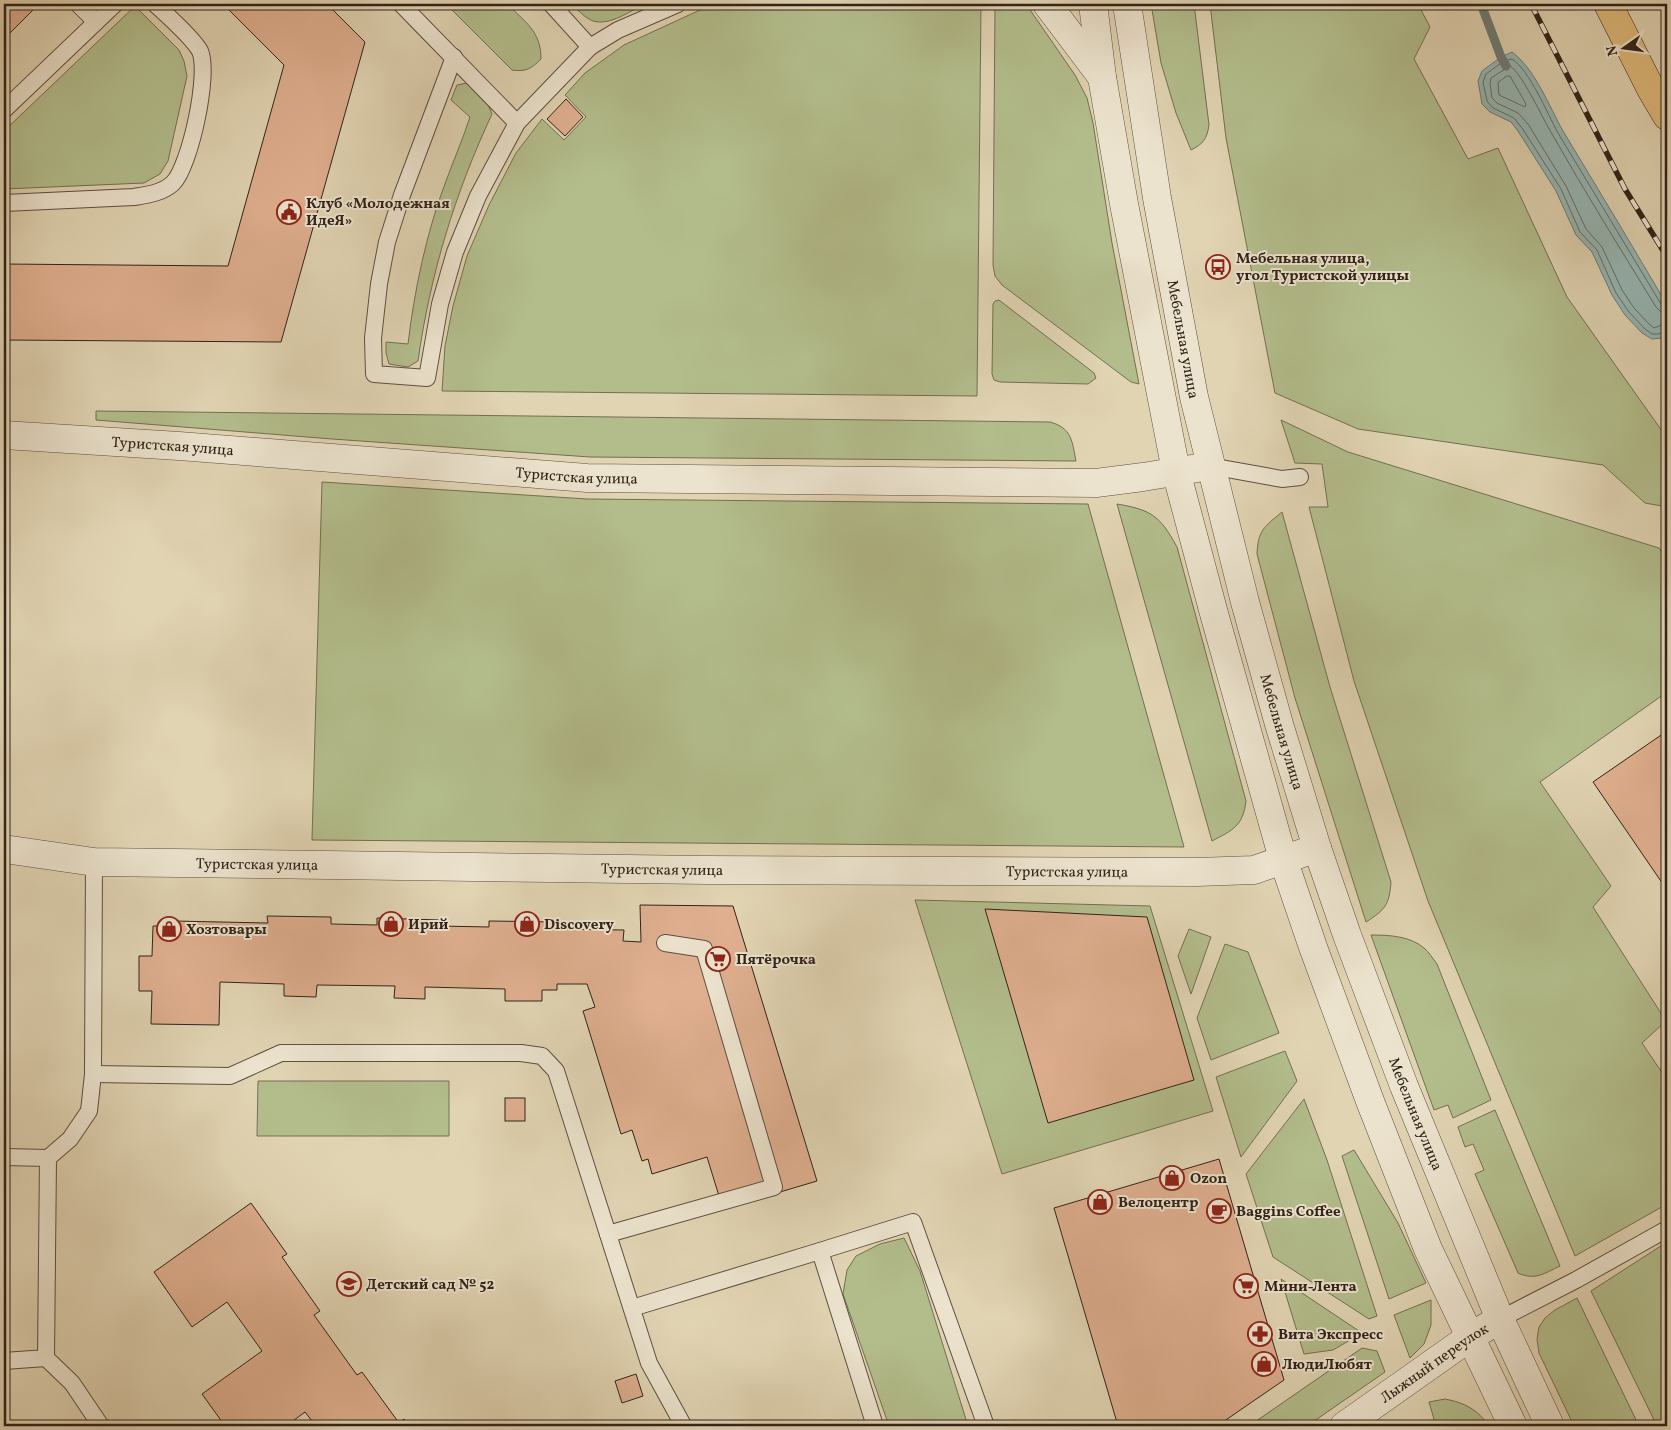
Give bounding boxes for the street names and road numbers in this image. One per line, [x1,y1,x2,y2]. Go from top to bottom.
street label: Мебельная улица [1160,279,1203,401]
street label: Туристская улица [111,433,235,462]
street label: Туристская улица [514,463,638,490]
street label: Мебельная улица [1254,672,1308,793]
street label: Туристская улица [196,854,318,877]
street label: Туристская улица [601,860,723,882]
street label: Туристская улица [1006,862,1128,884]
street label: Мебельная улица [1382,1055,1447,1174]
street label: Лыжный переулок [1376,1319,1493,1409]

